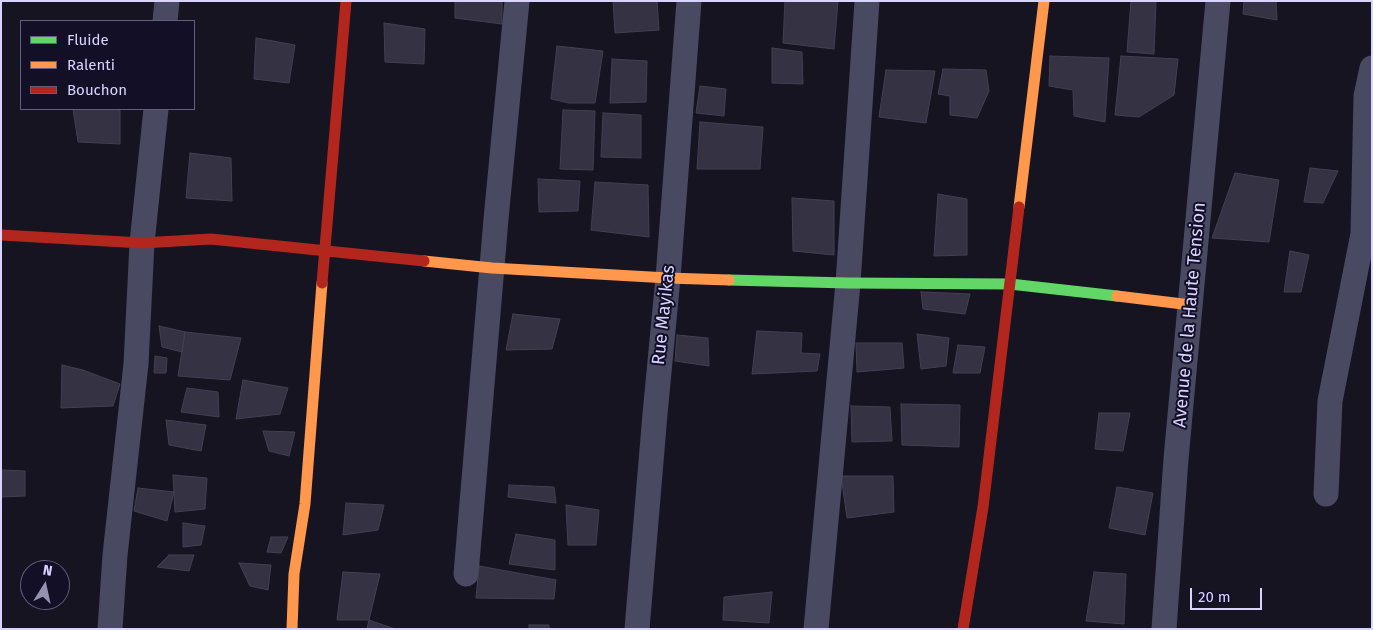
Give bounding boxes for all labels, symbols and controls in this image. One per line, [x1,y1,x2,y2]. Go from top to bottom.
legend [20,20,195,110]
text: Fluide [67,31,109,49]
text: Ralenti [67,56,115,74]
text: Bouchon [67,81,127,99]
street label: Avenue de la Haute Tension [1169,201,1211,429]
street label: Rue Mayikas [648,264,680,366]
north arrow [20,560,70,610]
text: N [41,562,54,580]
scale bar [1193,578,1266,610]
text: 20 m [1198,588,1231,606]

